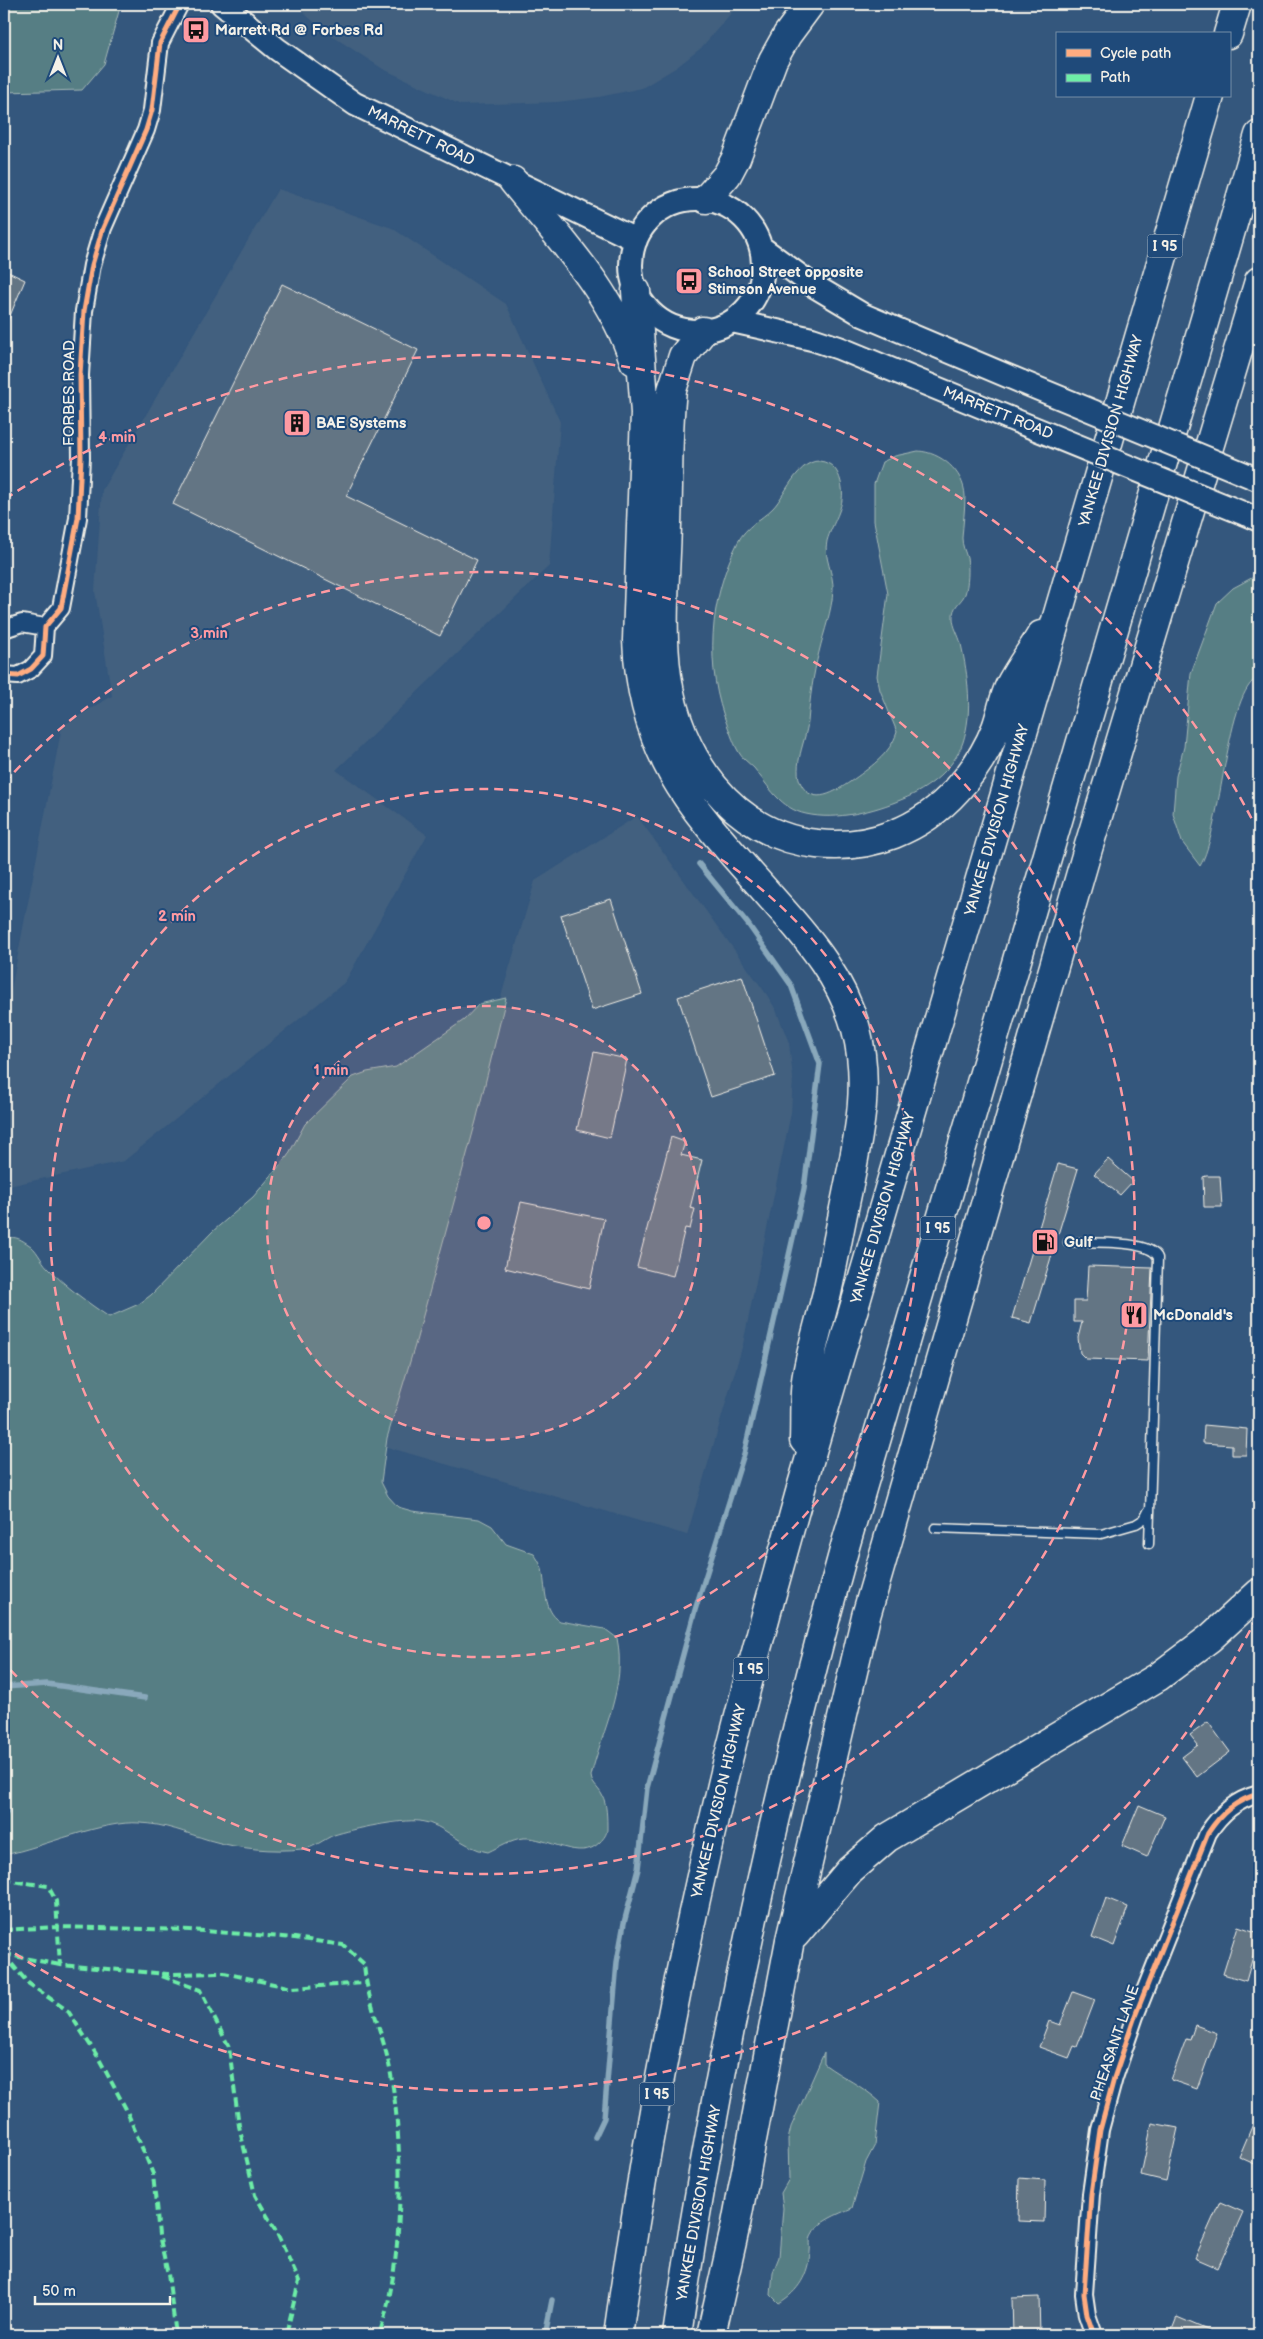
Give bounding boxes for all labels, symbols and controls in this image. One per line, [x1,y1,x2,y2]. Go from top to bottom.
bus stop icon: Marrett Rd @ Forbes Rd [181,15,211,45]
place label: Marrett Rd @ Forbes Rd [215,21,383,40]
north arrow [32,32,82,82]
legend [1056,32,1230,98]
text: N [53,37,63,54]
text: Cycle path [1100,44,1171,63]
text: Path [1100,68,1130,87]
street label: MARRETT ROAD [364,102,478,170]
road number: I 95 [1148,235,1182,258]
place label: School Street opposite Stimson Avenue [708,263,864,299]
bus stop icon: School Street opposite Stimson Avenue [674,266,704,296]
street label: YANKEE DIVISION HIGHWAY [1074,333,1148,530]
street label: FORBES ROAD [60,340,79,446]
street label: MARRETT ROAD [940,382,1056,444]
building icon: BAE Systems [282,408,312,438]
place label: BAE Systems [316,414,406,433]
text: 4 min [98,428,136,447]
text: 3 min [190,624,228,643]
street label: YANKEE DIVISION HIGHWAY [960,722,1034,919]
text: 2 min [158,907,196,926]
text: 1 min [313,1061,349,1080]
street label: YANKEE DIVISION HIGHWAY [846,1110,920,1307]
centre of rings [475,1214,493,1232]
road number: I 95 [920,1216,956,1240]
fuel station icon: Gulf [1030,1227,1060,1257]
place label: Gulf [1064,1233,1093,1252]
restaurant icon: McDonald's [1119,1300,1149,1330]
place label: McDonald's [1153,1306,1233,1325]
road number: I 95 [734,1658,768,1680]
street label: YANKEE DIVISION HIGHWAY [687,1702,751,1901]
street label: PHEASANT LANE [1086,1983,1144,2103]
road number: I 95 [640,2082,674,2106]
street label: YANKEE DIVISION HIGHWAY [672,2103,726,2303]
scale bar [35,2274,170,2306]
text: 50 m [42,2282,76,2301]

